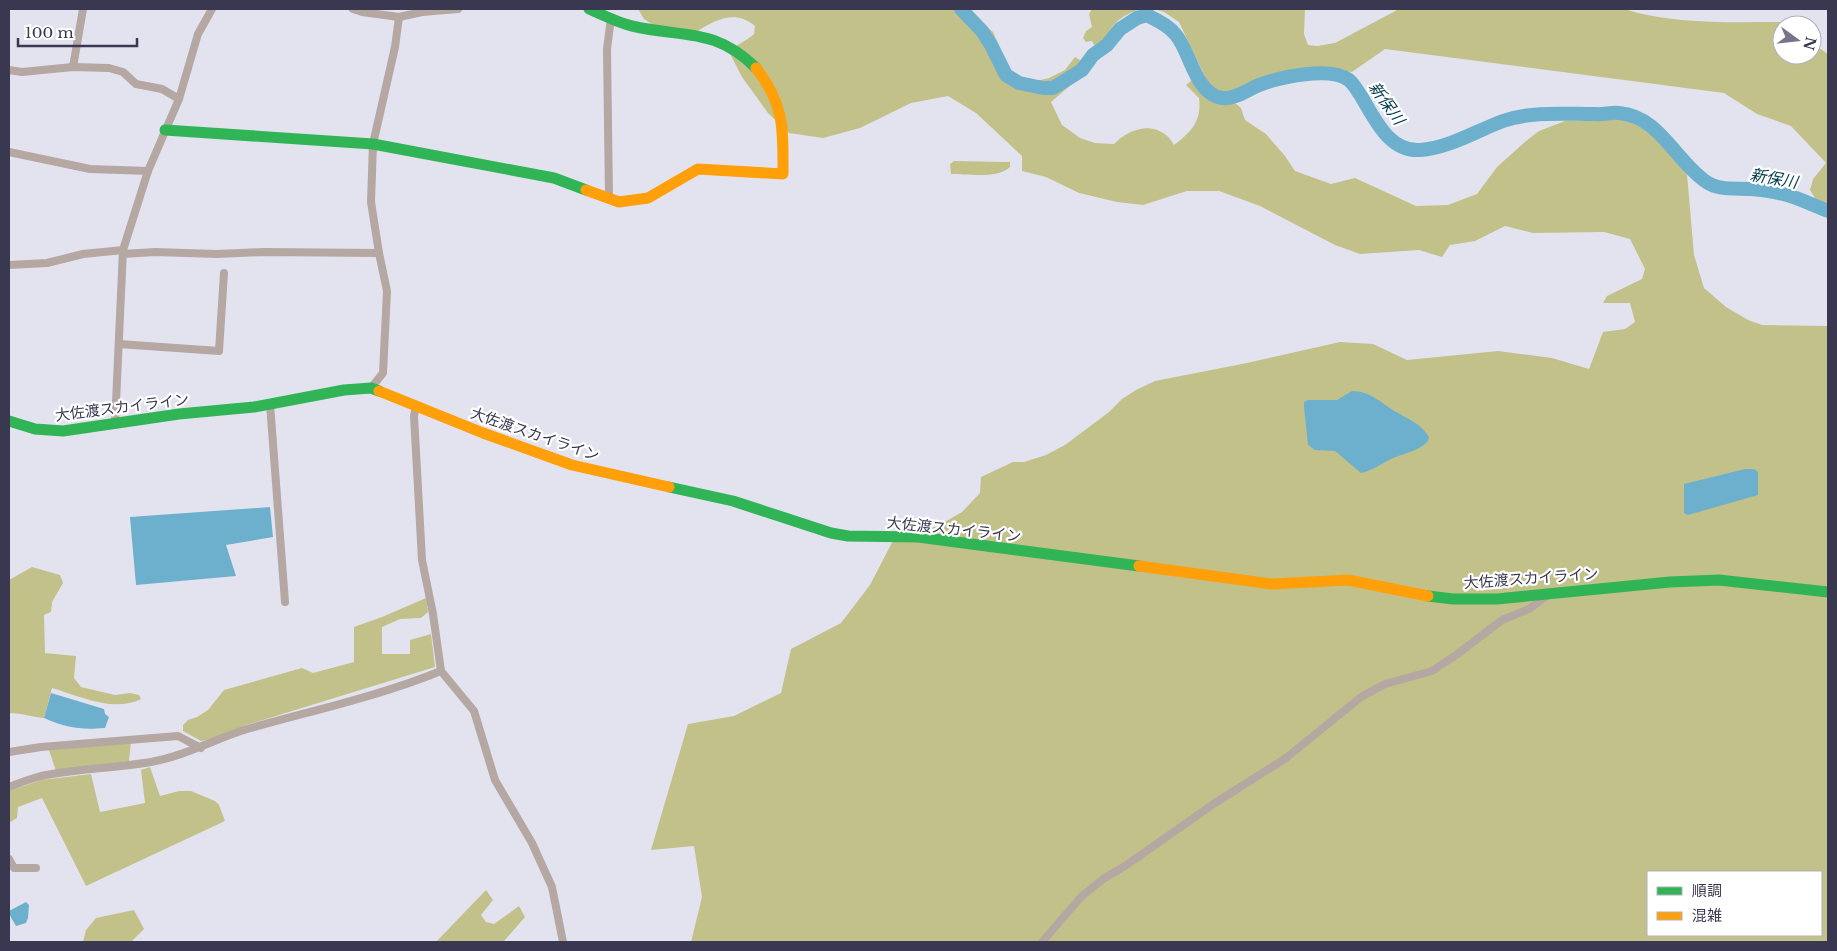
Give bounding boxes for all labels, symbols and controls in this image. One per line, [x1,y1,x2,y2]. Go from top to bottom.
scale bar [18,15,136,47]
north arrow [1772,15,1822,65]
text: 100 m [25,23,74,42]
text: N [1799,35,1820,52]
water label: 新保川 [1365,78,1410,130]
water label: 新保川 [1749,164,1801,192]
street label: 大佐渡スカイライン [54,389,190,425]
street label: 大佐渡スカイライン [468,403,602,465]
street label: 大佐渡スカイライン [886,512,1022,546]
street label: 大佐渡スカイライン [1463,564,1599,592]
legend [1647,871,1822,936]
text: 順調 [1692,881,1722,900]
text: 混雑 [1692,906,1722,925]

